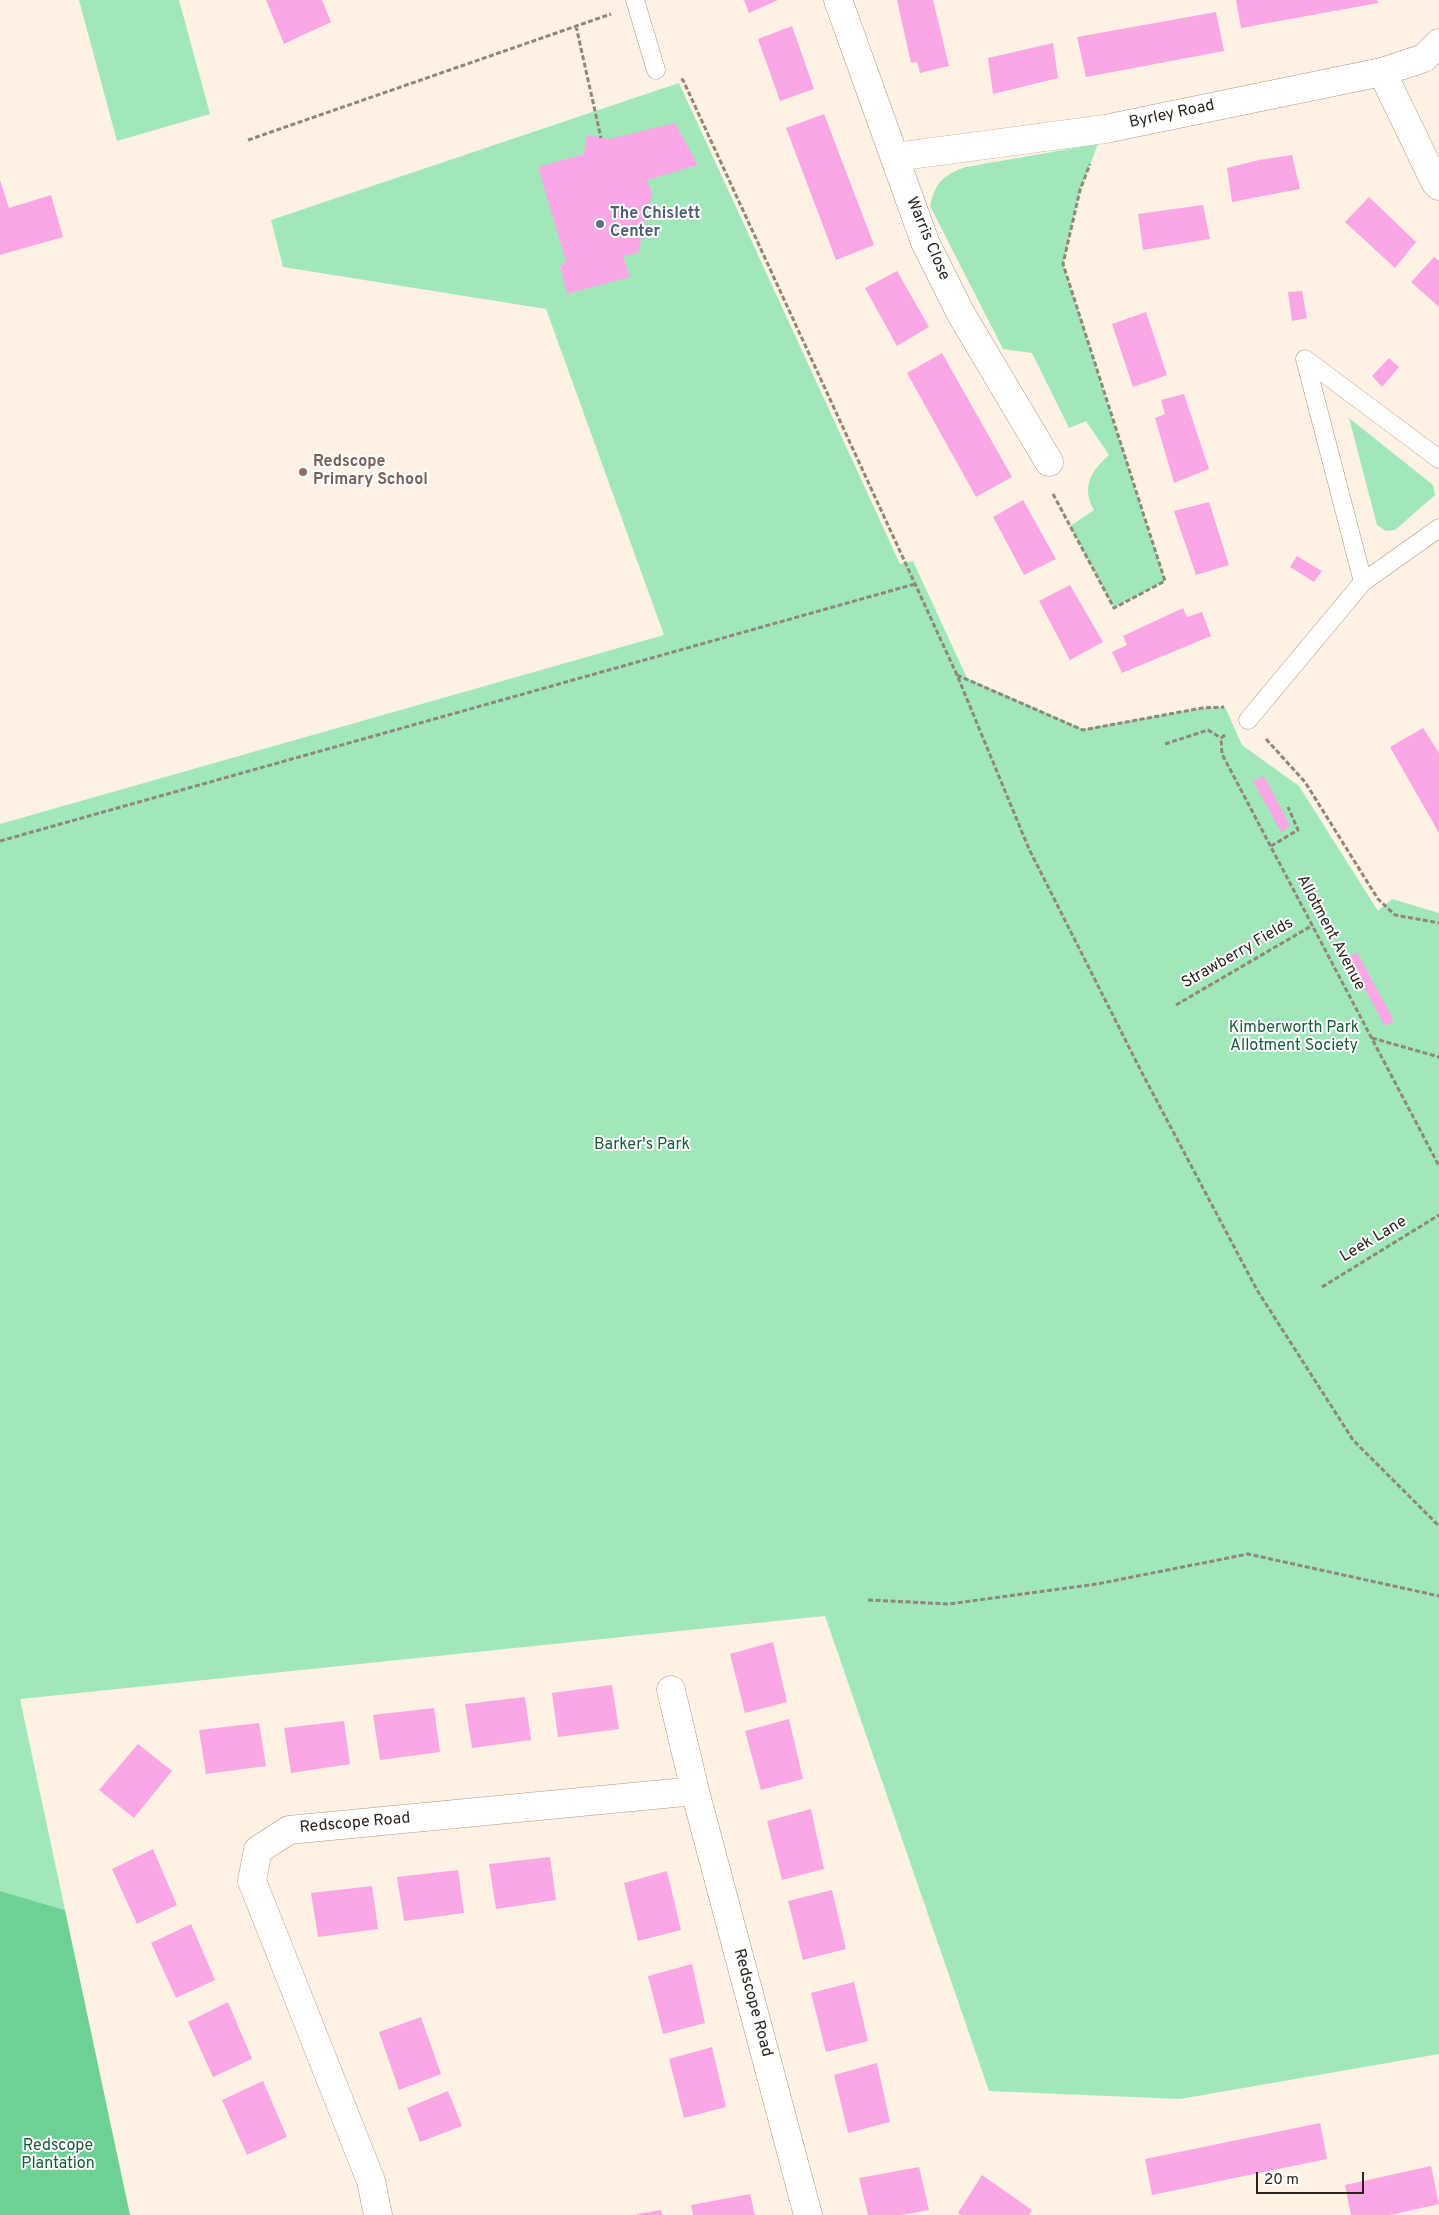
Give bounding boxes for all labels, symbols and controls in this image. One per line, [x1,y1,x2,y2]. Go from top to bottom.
street label: Byrley Road [1128,97,1216,133]
street label: Warris Close [901,194,953,284]
place label: The Chislett Center [610,205,700,243]
marker: The Chislett Center [594,218,606,230]
place label: Redscope Primary School [313,453,428,491]
marker: Redscope Primary School [297,466,309,478]
street label: Allotment Avenue [1291,872,1369,994]
street label: Strawberry Fields [1179,914,1297,994]
park label: Kimberworth Park Allotment Society [1229,1019,1359,1057]
park label: Barker's Park [594,1136,690,1156]
street label: Leek Lane [1337,1213,1411,1267]
street label: Redscope Road [299,1810,411,1838]
street label: Redscope Road [728,1947,776,2059]
park label: Redscope Plantation [21,2137,95,2175]
scale bar [1259,2162,1366,2194]
text: 20 m [1264,2171,1299,2190]

